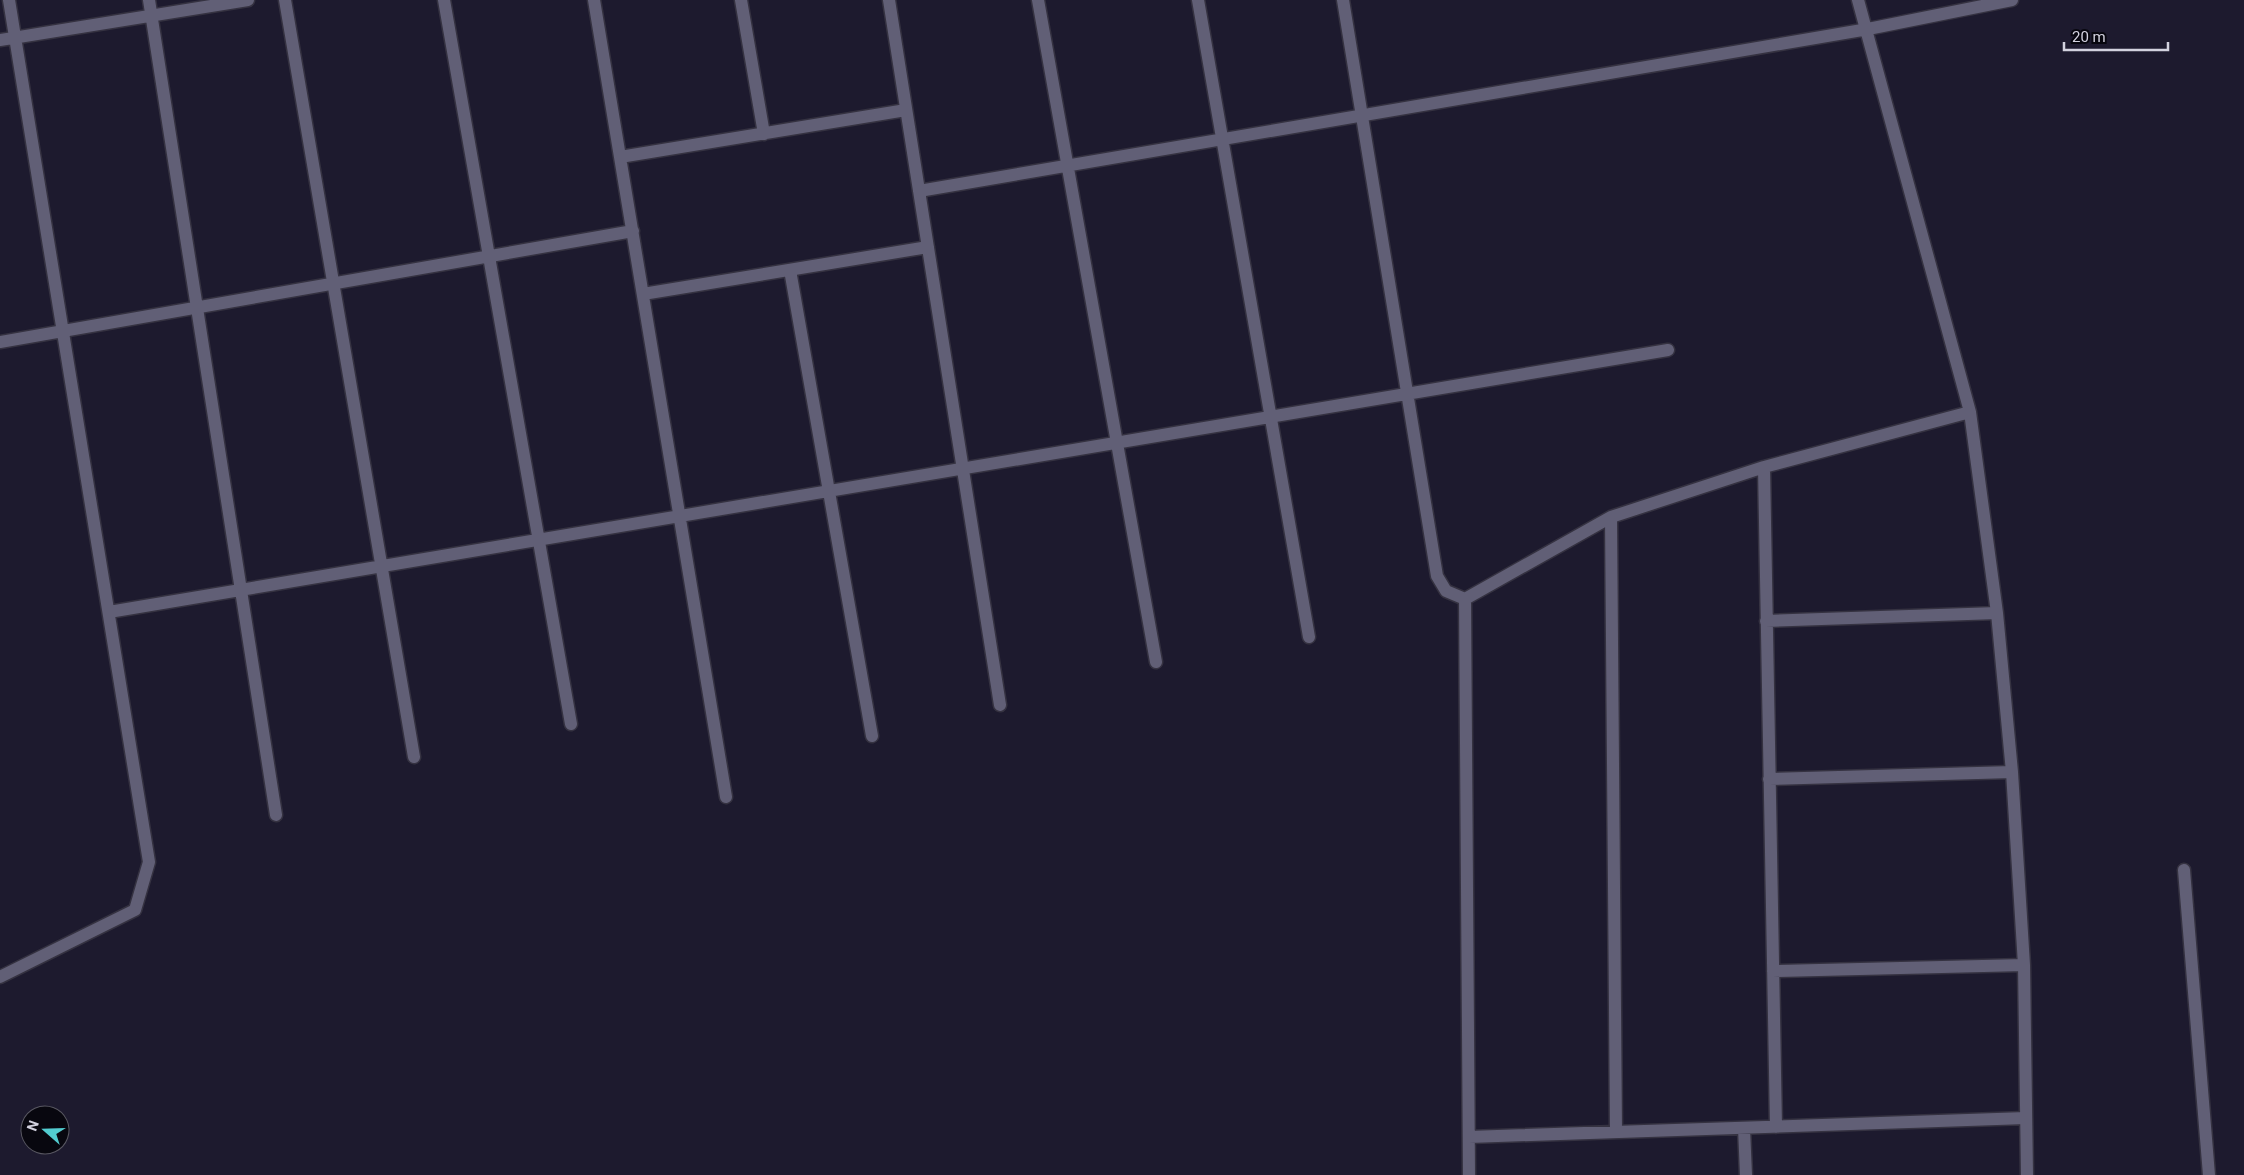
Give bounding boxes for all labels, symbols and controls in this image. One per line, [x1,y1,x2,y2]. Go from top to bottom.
scale bar [2064,20,2168,52]
text: 20 m [2072,28,2106,46]
north arrow [20,1105,70,1155]
text: N [24,1118,42,1133]

